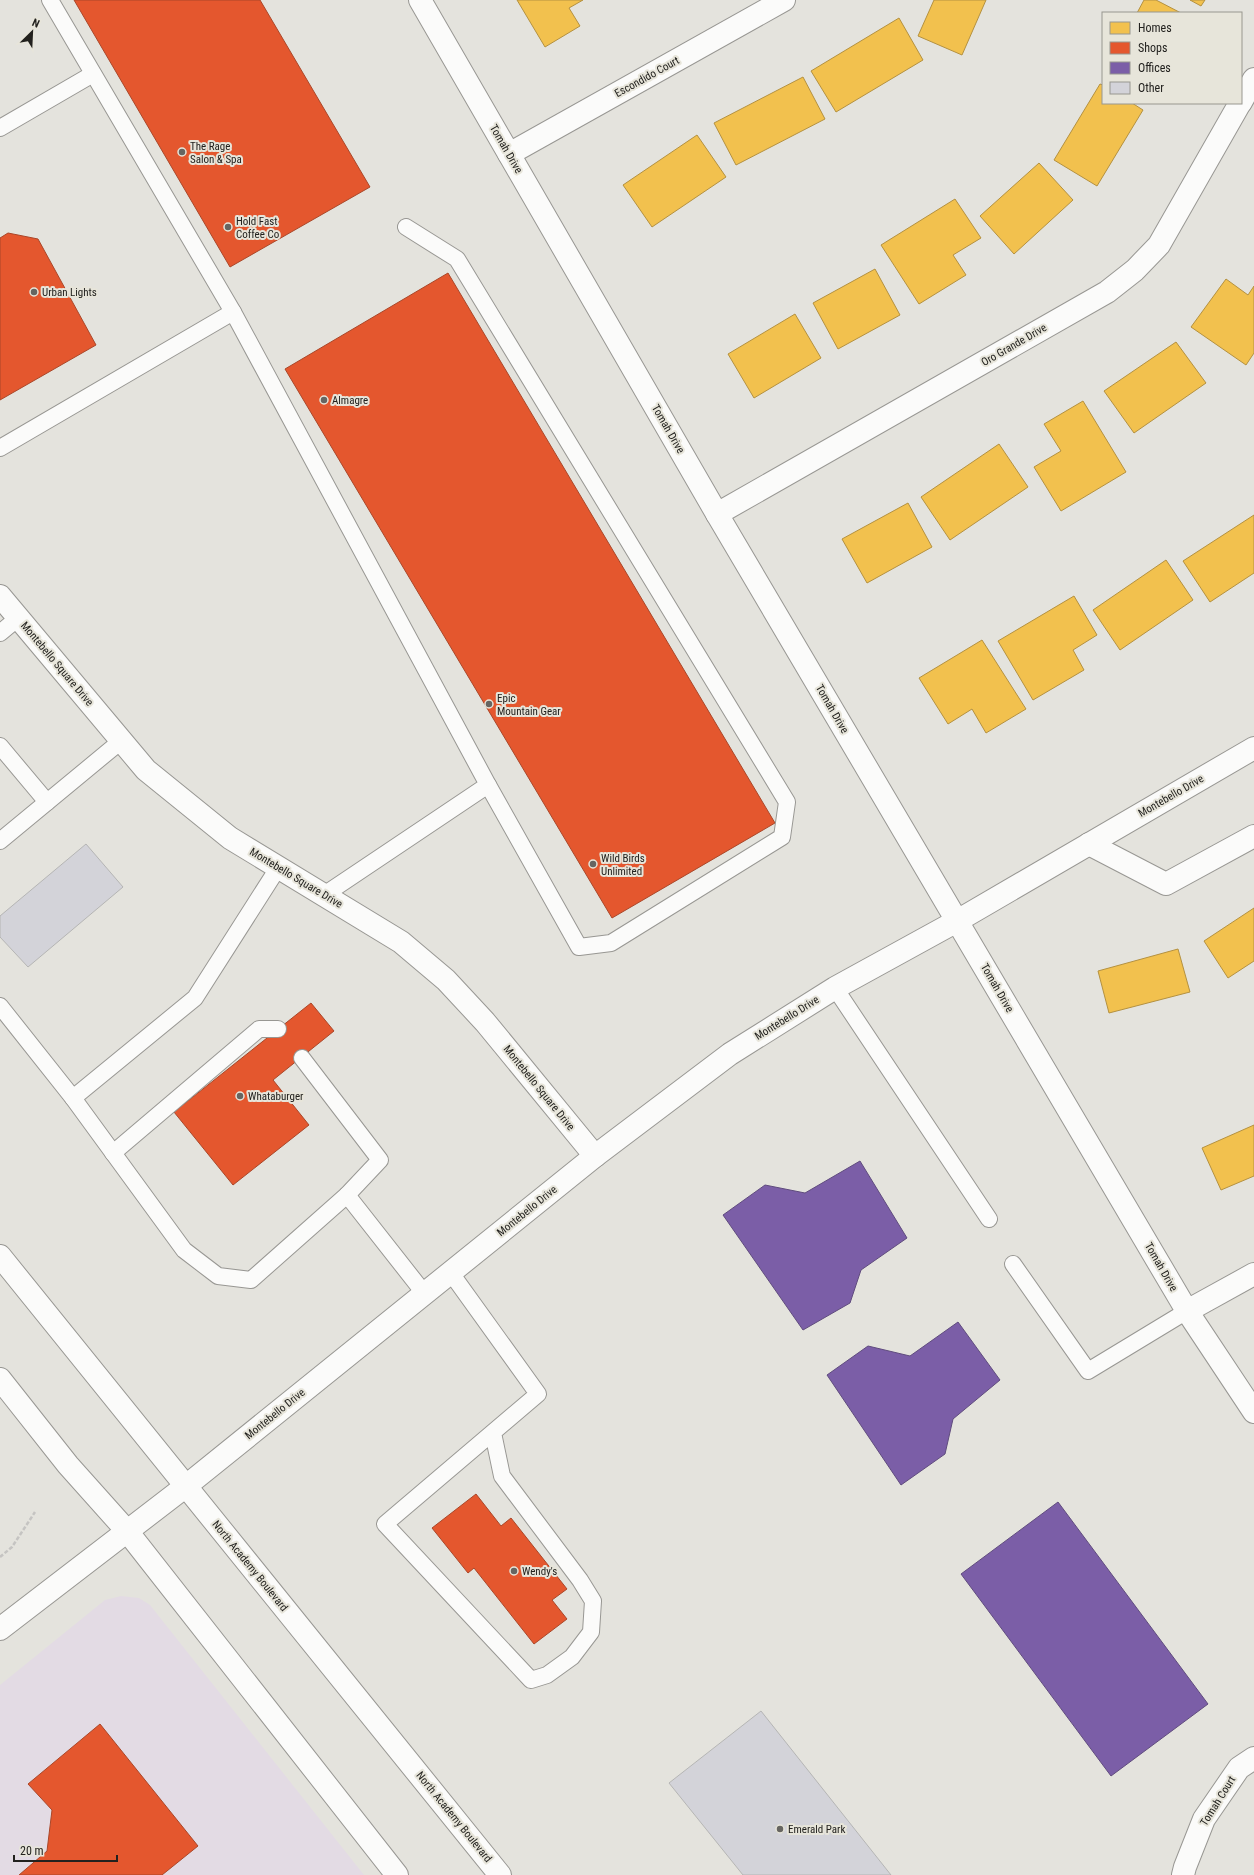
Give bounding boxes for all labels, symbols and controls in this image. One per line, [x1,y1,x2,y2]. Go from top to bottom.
north arrow [12,12,52,52]
legend [1102,12,1242,104]
text: N [30,16,42,31]
text: Homes [1138,21,1172,35]
text: Shops [1138,41,1167,55]
street label: Escondido Court [612,54,682,100]
text: Offices [1138,61,1171,75]
text: Other [1138,81,1164,95]
street label: Tomah Drive [487,122,525,176]
place label: The Rage Salon & Spa [190,140,242,166]
marker: The Rage Salon & Spa [177,147,187,157]
place label: Hold Fast Coffee Co [236,215,280,241]
marker: Hold Fast Coffee Co [223,222,233,232]
place label: Urban Lights [42,286,97,299]
marker: Urban Lights [29,287,39,297]
street label: Oro Grande Drive [979,321,1049,369]
place label: Almagre [332,394,368,407]
marker: Almagre [319,395,329,405]
street label: Tomah Drive [649,402,687,456]
street label: Montebello Square Drive [18,619,96,709]
street label: Tomah Drive [813,682,851,736]
place label: Epic Mountain Gear [497,692,561,718]
marker: Epic Mountain Gear [484,699,494,709]
street label: Montebello Drive [1136,772,1206,820]
street label: Montebello Square Drive [247,845,345,911]
place label: Wild Birds Unlimited [601,852,645,878]
marker: Wild Birds Unlimited [588,859,598,869]
street label: Tomah Drive [978,961,1016,1015]
street label: Montebello Drive [753,993,821,1043]
street label: Montebello Square Drive [501,1043,577,1133]
place label: Whataburger [248,1090,304,1103]
marker: Whataburger [235,1091,245,1101]
street label: Montebello Drive [494,1183,560,1239]
street label: Tomah Drive [1142,1240,1180,1294]
street label: Montebello Drive [242,1386,308,1442]
street label: North Academy Boulevard [209,1518,291,1614]
place label: Wendy's [522,1565,557,1578]
marker: Wendy's [509,1566,519,1576]
street label: North Academy Boulevard [413,1769,495,1865]
street label: Tomah Court [1198,1774,1238,1828]
place label: Emerald Park [788,1823,845,1836]
marker: Emerald Park [775,1824,785,1834]
scale bar [14,1837,117,1863]
text: 20 m [20,1844,44,1858]

